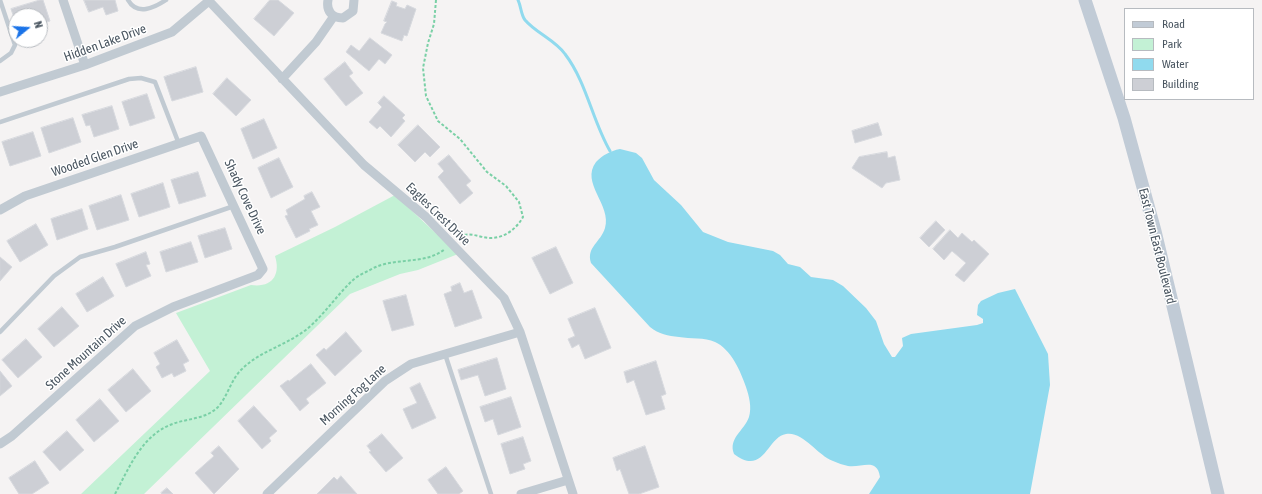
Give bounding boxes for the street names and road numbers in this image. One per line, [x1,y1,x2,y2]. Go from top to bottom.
street label: Hidden Lake Drive [62,21,148,65]
street label: Wooded Glen Drive [50,136,140,180]
street label: Shady Cove Drive [221,157,269,237]
street label: Eagles Crest Drive [402,179,474,249]
street label: East Town East Boulevard [1135,186,1179,306]
street label: Stone Mountain Drive [43,313,129,393]
street label: Morning Fog Lane [317,361,389,429]

